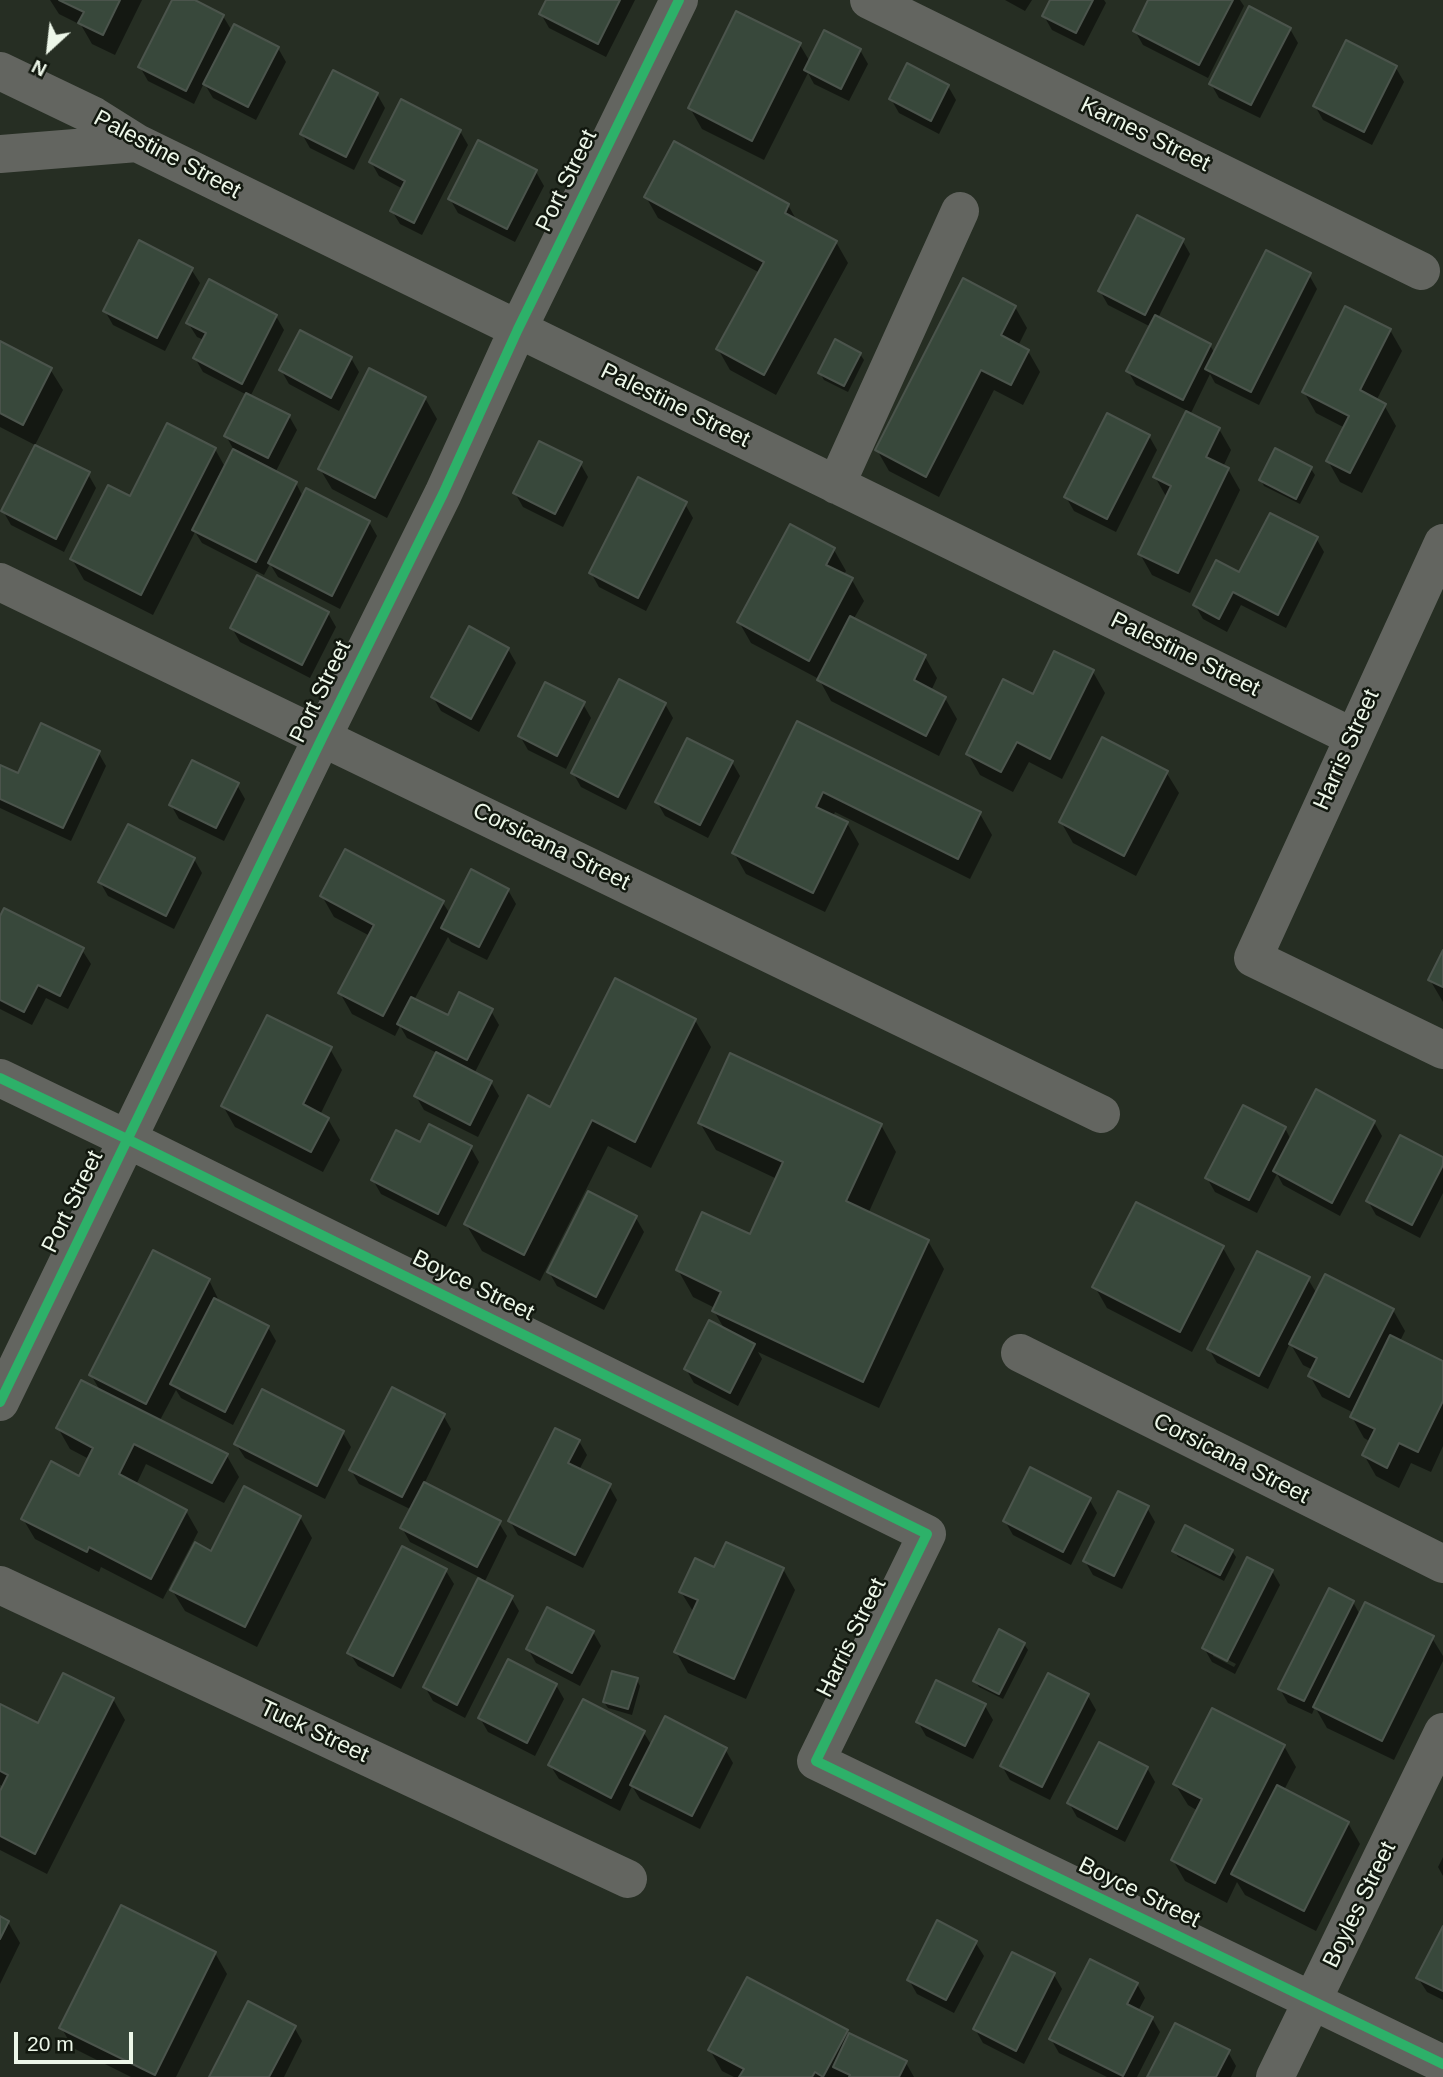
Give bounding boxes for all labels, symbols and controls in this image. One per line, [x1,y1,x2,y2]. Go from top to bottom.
north arrow [14,14,84,84]
text: N [28,56,50,81]
street label: Karnes Street [1076,92,1214,178]
street label: Palestine Street [89,105,245,205]
street label: Port Street [531,126,603,236]
street label: Palestine Street [596,358,754,454]
street label: Palestine Street [1106,607,1264,703]
street label: Port Street [285,637,357,747]
street label: Harris Street [1308,685,1386,815]
street label: Corsicana Street [468,797,634,897]
street label: Port Street [37,1147,109,1257]
street label: Boyce Street [408,1245,538,1327]
street label: Corsicana Street [1148,1408,1314,1510]
street label: Harris Street [811,1574,893,1702]
street label: Tuck Street [255,1695,373,1769]
street label: Boyles Street [1318,1837,1402,1973]
street label: Boyce Street [1074,1852,1204,1934]
scale bar [18,2018,136,2062]
text: 20 m [27,2032,74,2055]

